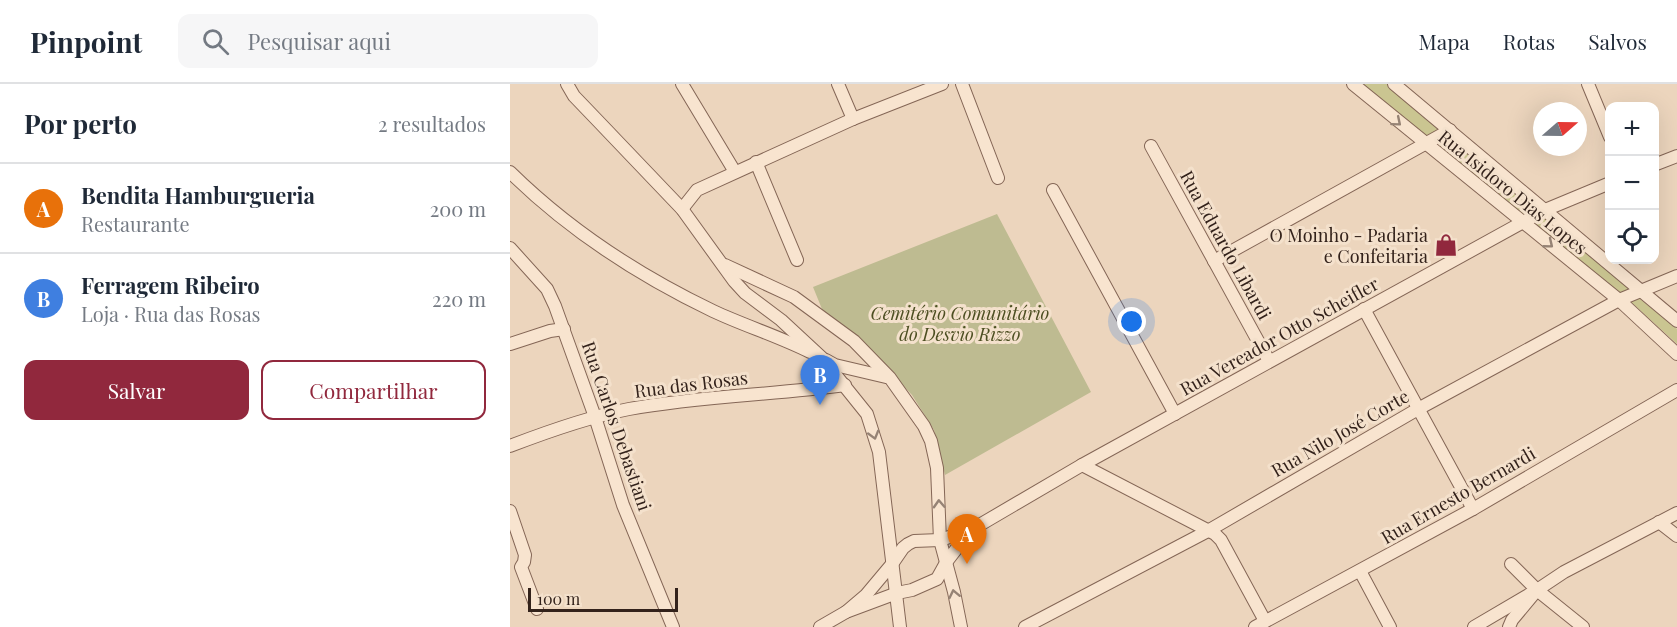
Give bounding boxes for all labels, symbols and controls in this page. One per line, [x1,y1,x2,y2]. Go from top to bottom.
search box [178,14,598,68]
text: Pinpoint [30,23,142,60]
icon: search [199,25,232,58]
text: Pesquisar aqui [247,26,391,56]
text: Mapa [1419,27,1470,55]
text: Rotas [1503,27,1555,55]
text: Salvos [1588,27,1647,55]
north arrow [1533,102,1587,156]
map controls [1605,102,1659,264]
button: + [1605,102,1659,156]
text: Por perto [24,106,137,141]
text: 2 resultados [378,110,486,137]
one-way arrow [1390,114,1401,125]
street label: Rua Isidoro Dias Lopes [1434,125,1592,259]
button: − [1605,156,1659,210]
street label: Rua Eduardo Libardi [1175,166,1277,324]
text: Bendita Hamburgueria [81,180,315,210]
text: A [37,195,50,222]
text: 200 m [430,195,486,222]
text: Restaurante [81,210,190,237]
button: locate [1605,210,1659,264]
place label: O Moinho - Padaria e Confeitaria [1270,223,1428,268]
shop icon: O Moinho - Padaria e Confeitaria [1433,232,1459,258]
one-way arrow [1542,237,1553,248]
text: Ferragem Ribeiro [81,270,260,300]
street label: Rua Vereador Otto Scheifler [1175,271,1383,401]
text: B [37,285,50,312]
text: 220 m [432,285,486,312]
text: Loja · Rua das Rosas [81,300,261,327]
park label: Cemitério Comunitário do Desvio Rizzo [871,301,1050,346]
your location [1117,307,1146,336]
street label: Rua Carlos Debastiani [577,338,657,514]
pin: B [800,356,840,405]
button: Salvar [24,360,249,420]
button: Compartilhar [261,360,486,420]
street label: Rua das Rosas [633,365,749,403]
street label: Rua Nilo José Corte [1267,384,1413,482]
one-way arrow [866,429,879,439]
street label: Rua Ernesto Bernardi [1376,441,1540,549]
one-way arrow [932,499,945,508]
pin: A [948,514,986,564]
scale bar [528,585,678,612]
text: 100 m [537,588,580,609]
one-way arrow [948,589,961,599]

